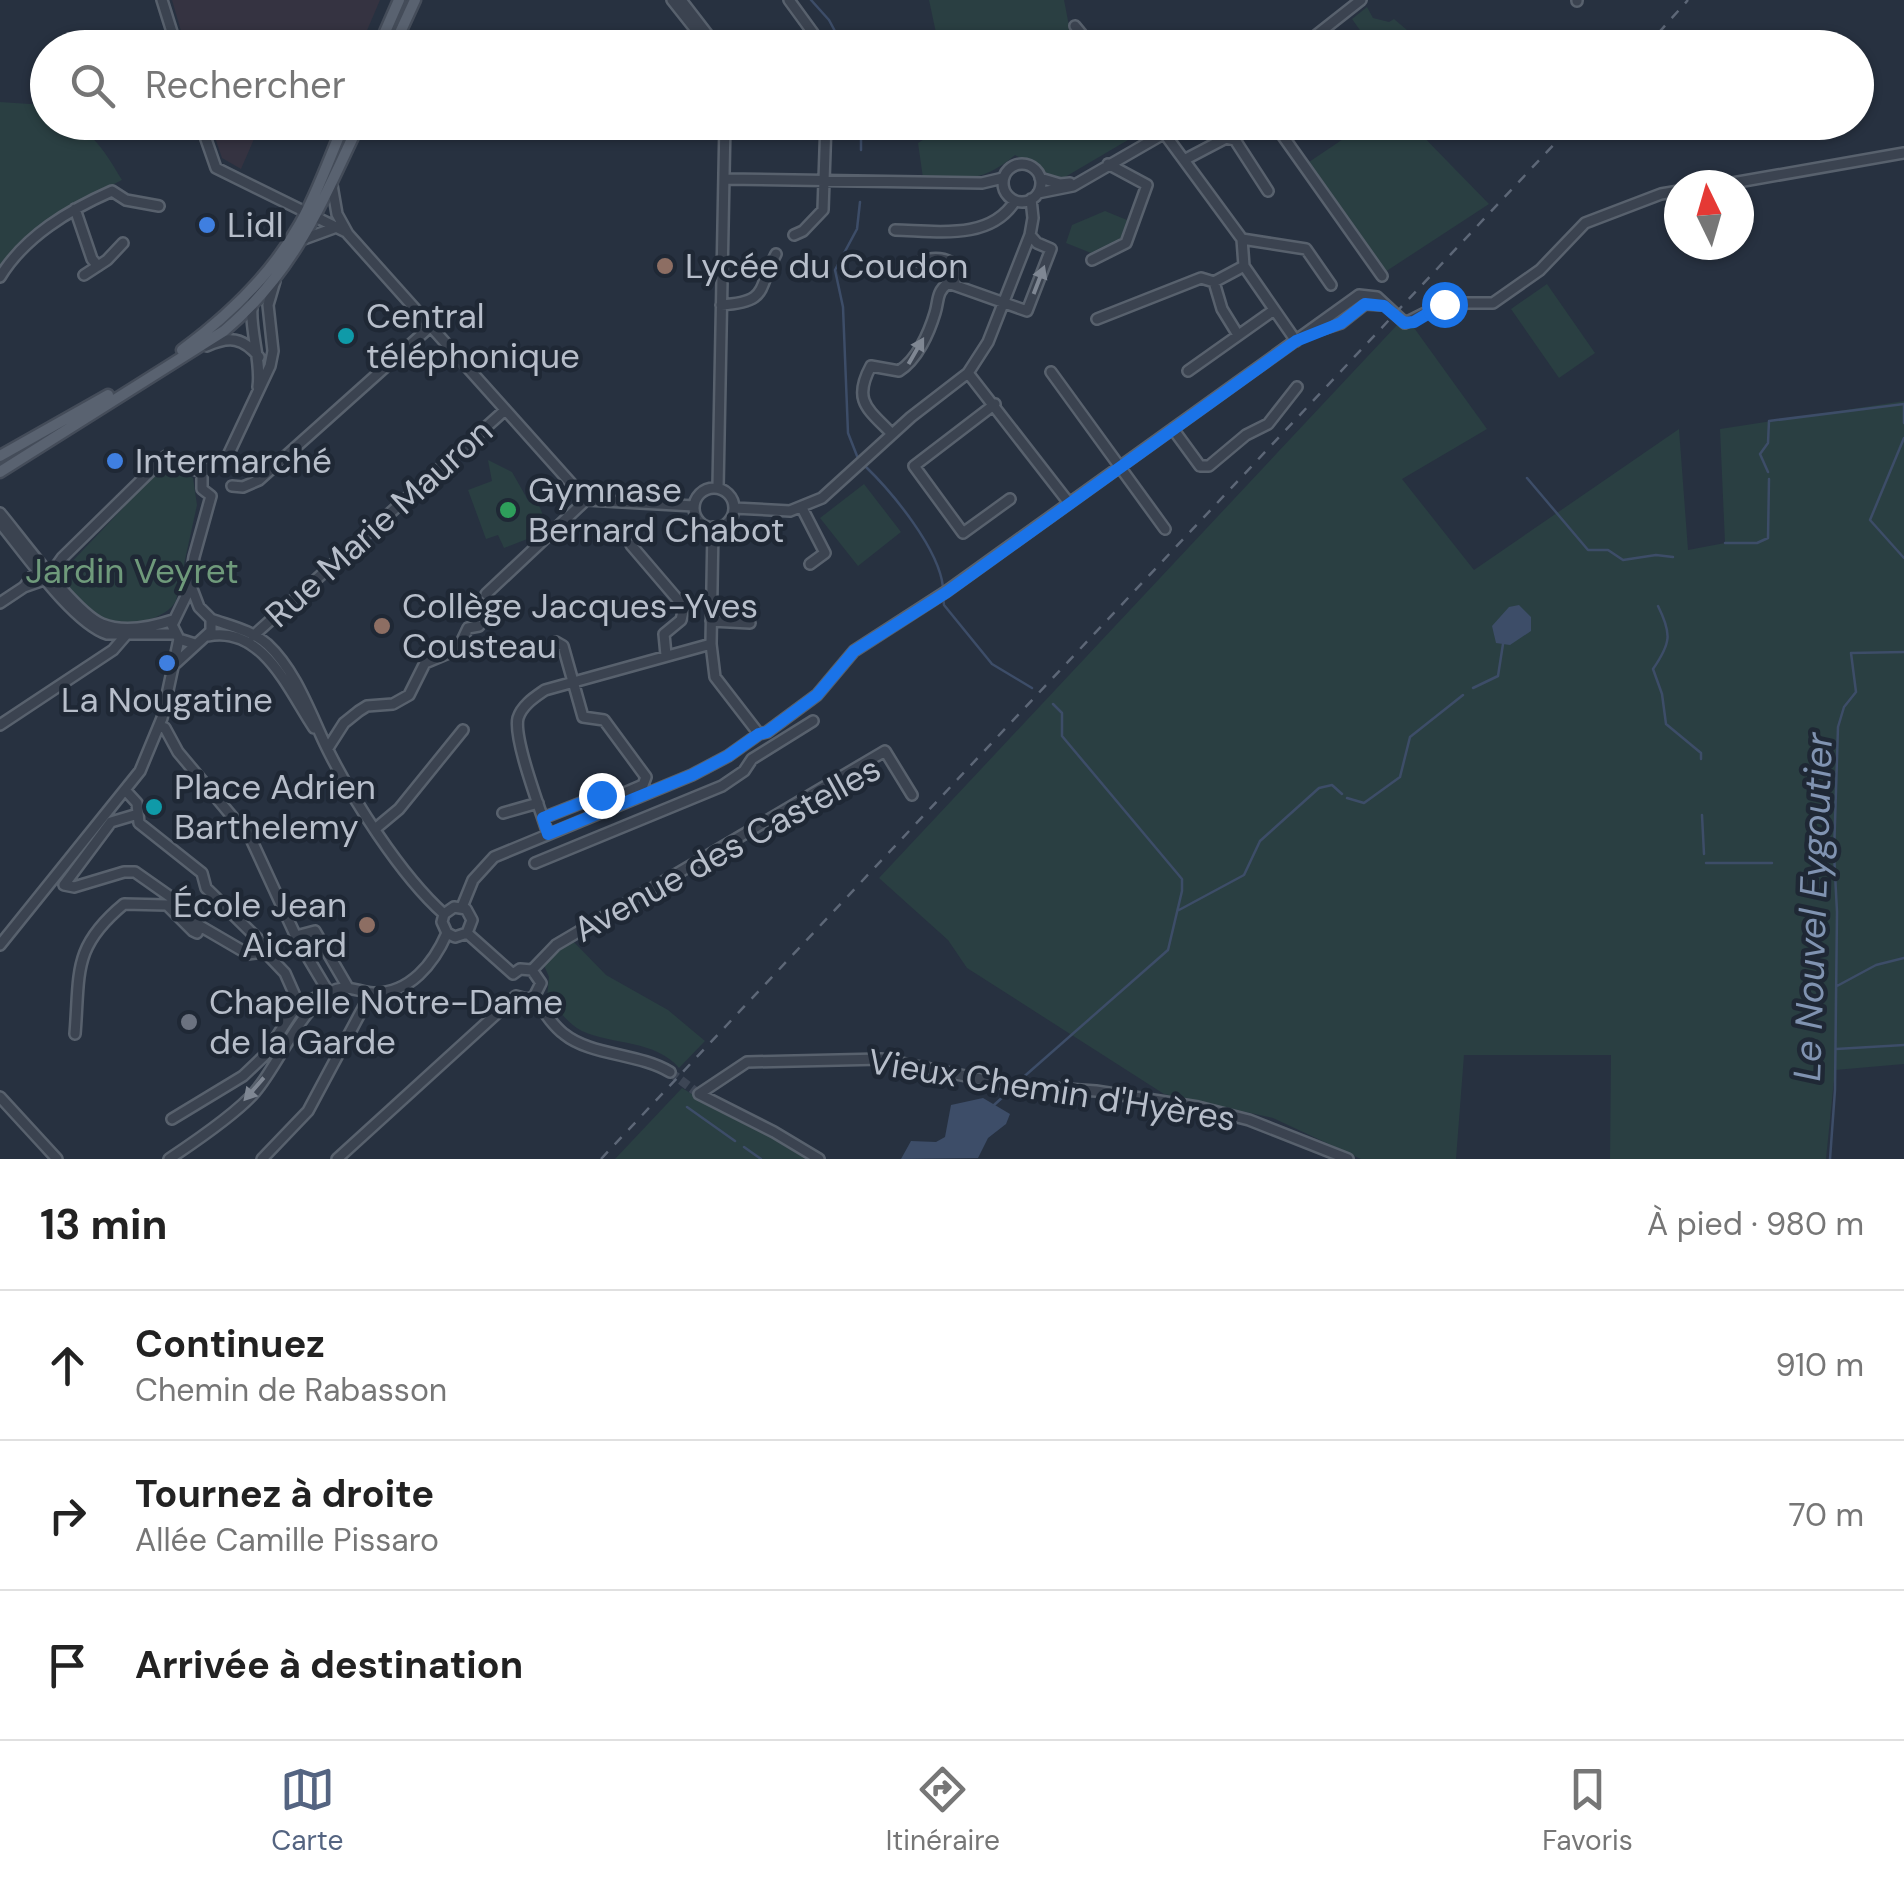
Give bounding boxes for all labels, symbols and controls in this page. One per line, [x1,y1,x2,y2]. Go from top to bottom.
search box [30,30,1874,140]
icon: search [65,58,120,113]
text: Rechercher [145,60,346,110]
north arrow [1664,170,1754,260]
place label: Lidl [227,202,284,248]
marker: Lidl [196,214,218,236]
place label: Lycée du Coudon [685,243,968,289]
marker: Lycée du Coudon [654,255,676,277]
one-way arrow [1032,265,1047,295]
route start [1422,282,1468,328]
place label: Central téléphonique [366,293,580,379]
marker: Central téléphonique [335,325,357,347]
one-way arrow [907,337,925,365]
street label: Rue Marie Mauron [256,409,502,637]
place label: Intermarché [135,438,332,484]
marker: Intermarché [104,450,126,472]
place label: Gymnase Bernard Chabot [528,467,785,553]
marker: Gymnase Bernard Chabot [497,499,519,521]
park label: Jardin Veyret [25,548,239,594]
place label: Collège Jacques-Yves Cousteau [402,583,758,669]
marker: Collège Jacques-Yves Cousteau [371,615,393,637]
marker: La Nougatine [156,652,178,674]
place label: La Nougatine [61,677,273,723]
water label: Le Nouvel Eygoutier [1782,731,1844,1082]
street label: Avenue des Castelles [565,745,889,953]
place label: Place Adrien Barthelemy [174,764,376,850]
route end [579,773,625,819]
marker: Place Adrien Barthelemy [143,796,165,818]
place label: École Jean Aicard [173,882,347,968]
marker: École Jean Aicard [356,914,378,936]
place label: Chapelle Notre-Dame de la Garde [209,979,563,1065]
marker: Chapelle Notre-Dame de la Garde [178,1011,200,1033]
street label: Vieux Chemin d'Hyères [865,1038,1239,1142]
one-way arrow [243,1076,265,1101]
text: 13 min [40,1197,167,1252]
text: À pied · 980 m [1647,1203,1864,1245]
text: Continuez [135,1319,325,1369]
icon: ahead [40,1338,95,1393]
text: 910 m [1776,1344,1864,1386]
text: Chemin de Rabasson [135,1369,447,1411]
text: Tournez à droite [135,1469,434,1519]
icon: right [40,1488,95,1543]
text: 70 m [1788,1494,1864,1536]
text: Allée Camille Pissaro [135,1519,439,1561]
icon: arrive [40,1638,95,1693]
text: Arrivée à destination [135,1640,523,1690]
tab: Carte [271,1762,343,1859]
tab: Itinéraire [886,1762,1000,1859]
tab: Favoris [1542,1762,1633,1859]

